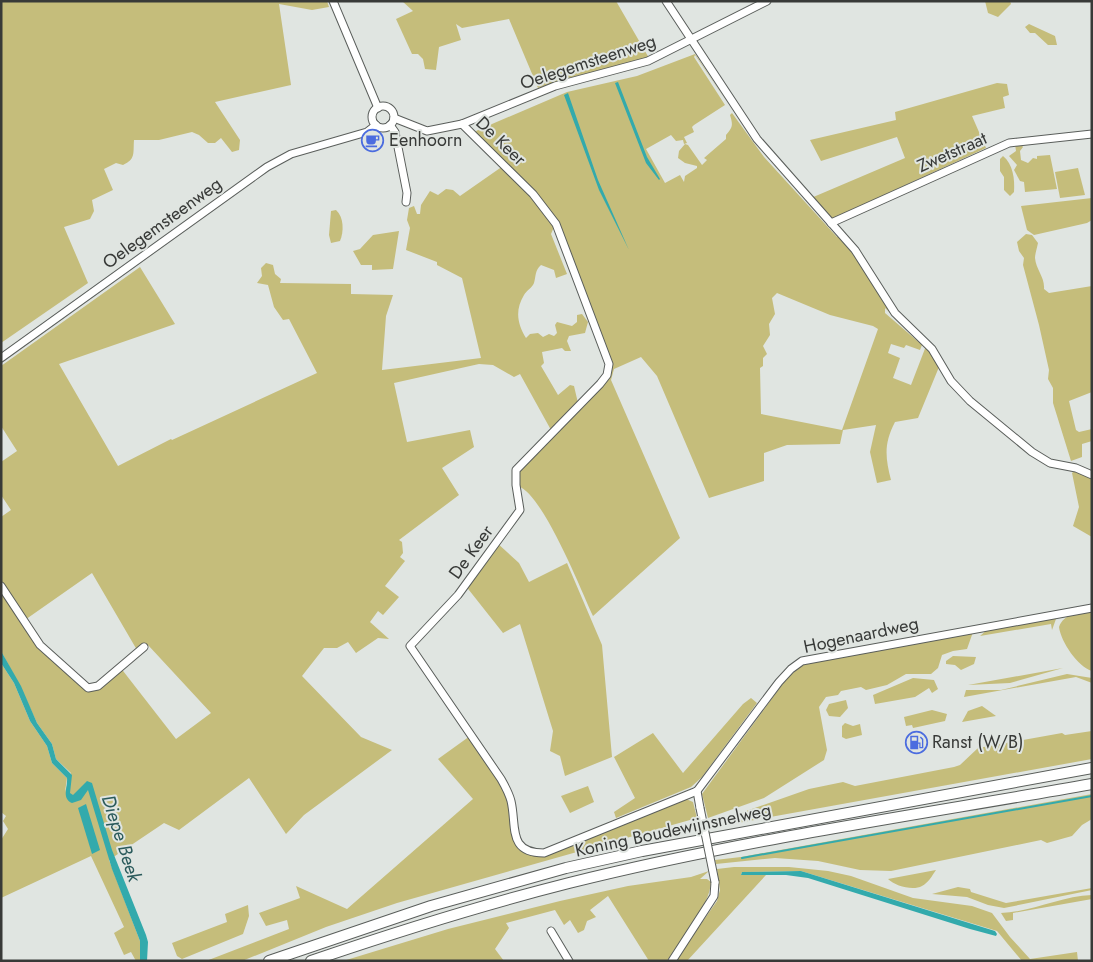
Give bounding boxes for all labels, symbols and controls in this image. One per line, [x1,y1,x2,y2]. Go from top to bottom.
street label: Oelegemsteenweg [517,28,659,96]
street label: De Keer [470,110,533,172]
street label: Zwetstraat [913,125,992,179]
place label: Eenhoorn [389,127,462,153]
cafe icon: Eenhoorn [361,128,385,152]
street label: Oelegemsteenweg [97,171,227,275]
street label: De Keer [442,519,500,584]
street label: Hogenaardweg [801,610,921,660]
place label: Ranst (W/B) [932,729,1024,755]
fuel station icon: Ranst (W/B) [904,730,928,754]
water label: Diepe Beek [95,791,149,886]
street label: Koning Boudewijnsnelweg [573,797,773,863]

